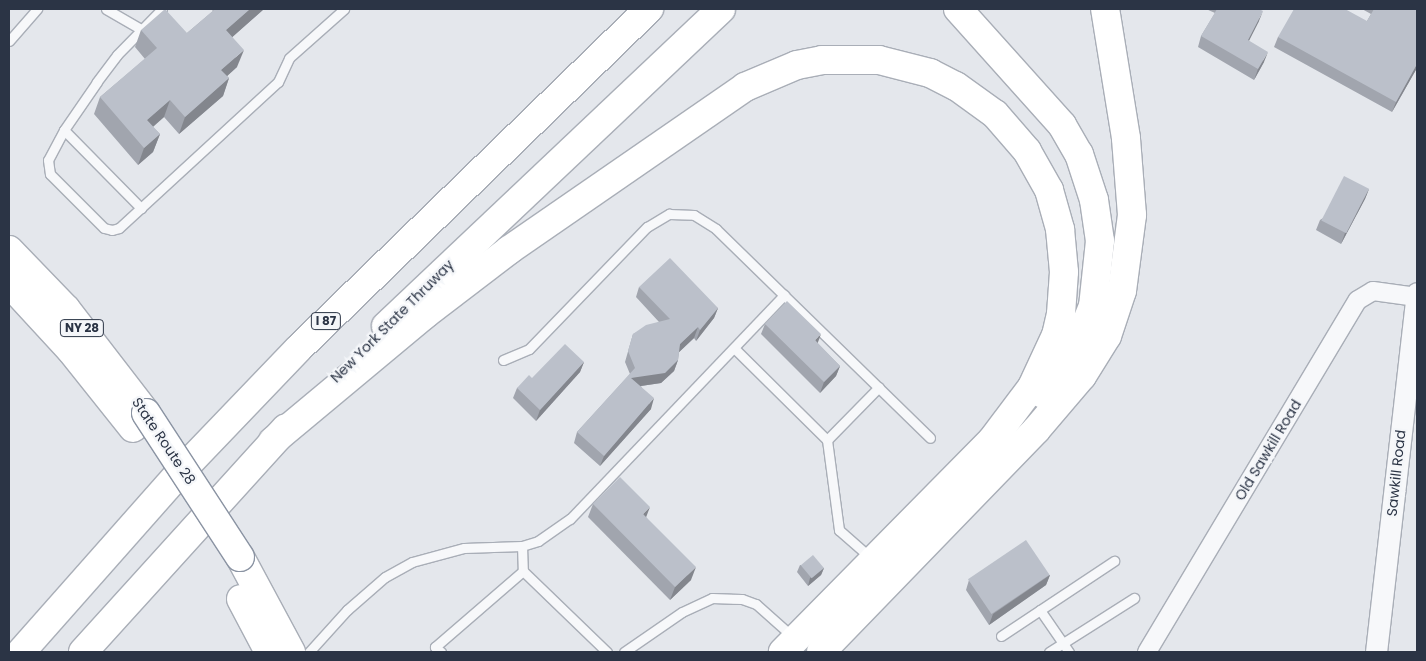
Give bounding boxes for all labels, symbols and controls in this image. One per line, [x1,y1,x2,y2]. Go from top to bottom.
street label: New York State Thruway [327,256,457,386]
road number: I 87 [310,312,342,331]
road number: NY 28 [59,318,104,338]
street label: State Route 28 [129,394,199,488]
street label: Old Sawkill Road [1231,397,1305,503]
street label: Sawkill Road [1383,429,1409,517]

